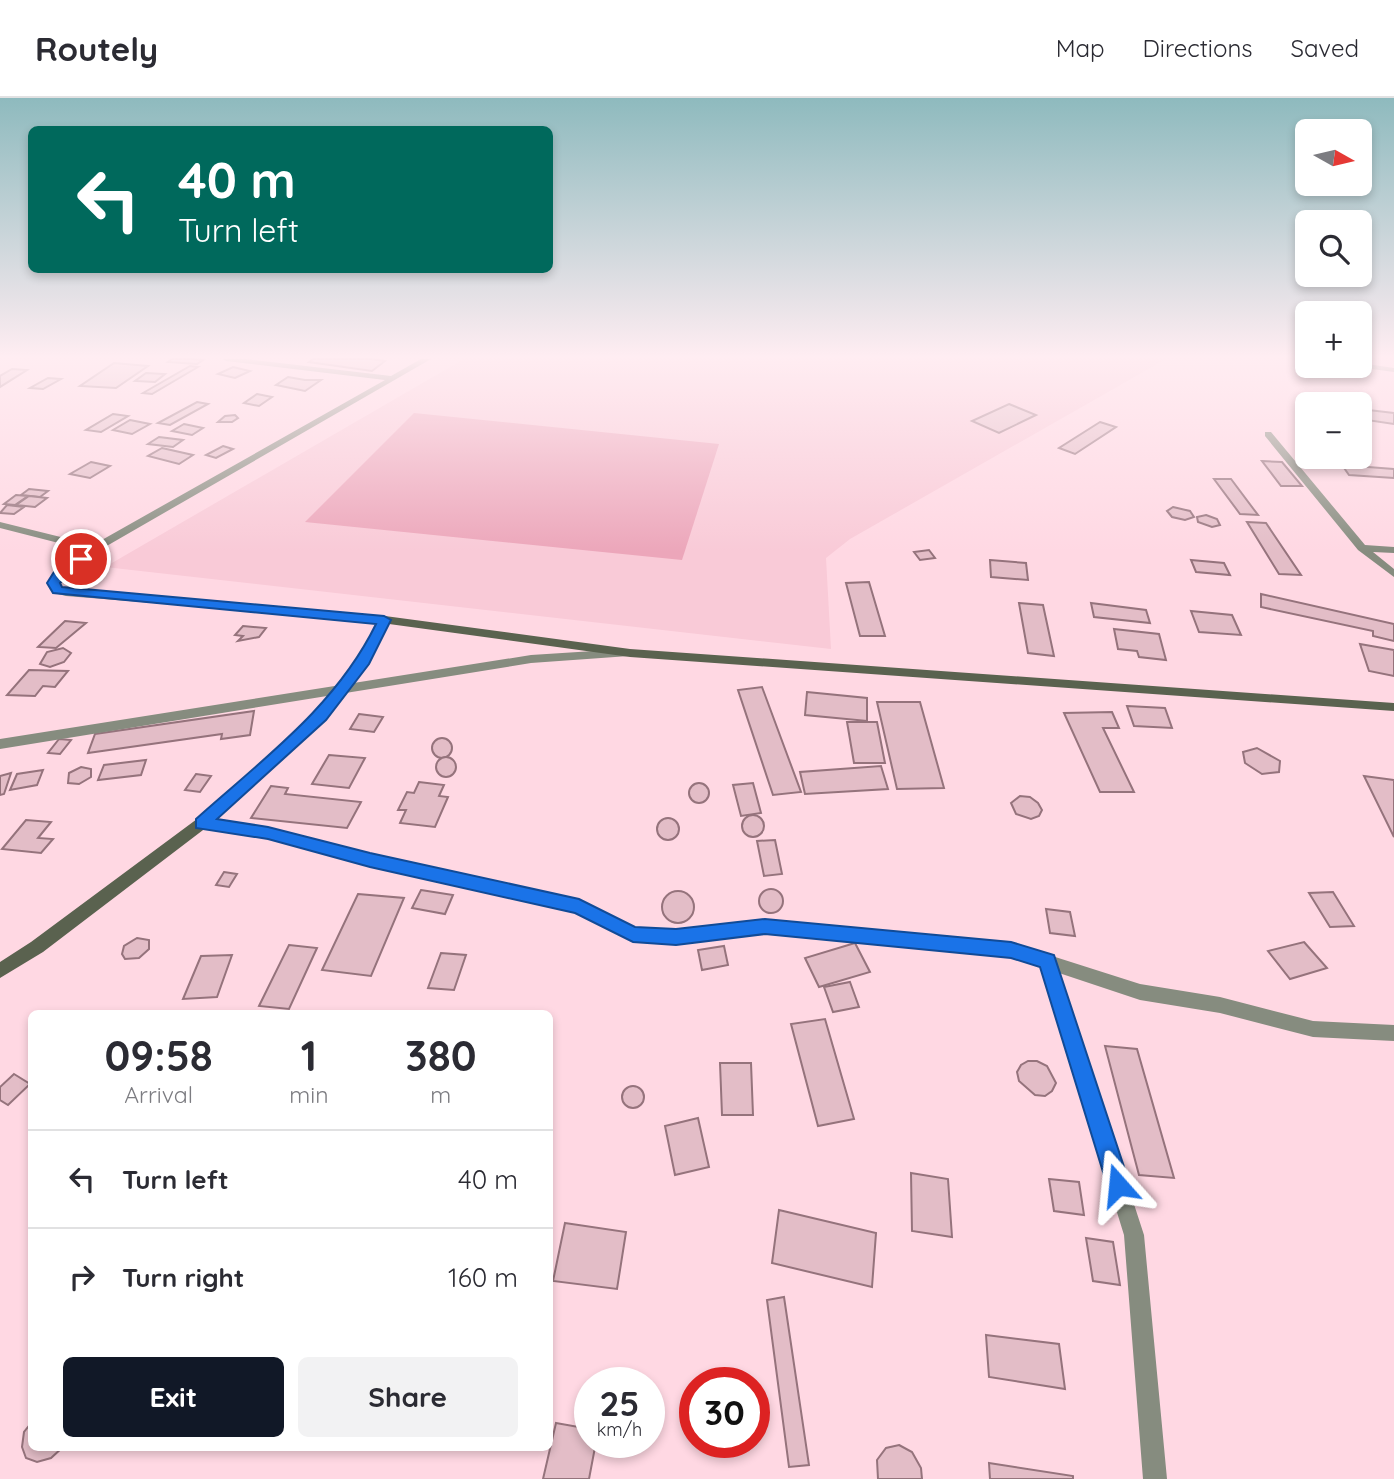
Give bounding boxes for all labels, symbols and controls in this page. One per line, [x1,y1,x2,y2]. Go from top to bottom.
text: Routely [35,28,158,69]
text: Map [1056,33,1105,63]
text: Directions [1143,33,1253,63]
text: Saved [1291,33,1359,63]
north arrow [1295,119,1372,196]
map controls [1295,119,1372,469]
text: 40 m [178,149,296,210]
icon: left [63,154,154,245]
text: Turn left [178,210,299,250]
button: search [1295,210,1372,287]
button: + [1295,301,1372,378]
button: − [1295,392,1372,469]
pin [51,529,111,589]
icon: arrive [62,540,100,578]
text: 09:58 [105,1029,213,1082]
text: 1 [301,1029,317,1082]
text: 380 [405,1029,476,1082]
text: Arrival [124,1080,193,1109]
text: min [289,1080,329,1109]
text: m [430,1080,451,1109]
position arrow [1081,1148,1155,1222]
icon: left [63,1160,101,1198]
text: Turn left [122,1163,229,1196]
text: 40 m [458,1163,518,1196]
icon: right [63,1258,101,1296]
text: Turn right [122,1261,244,1294]
text: 160 m [448,1261,518,1294]
button: Exit [63,1357,284,1437]
button: Share [298,1357,518,1437]
speed limit sign: 30 [679,1367,770,1458]
text: 25 [599,1381,640,1425]
text: km/h [597,1418,642,1441]

